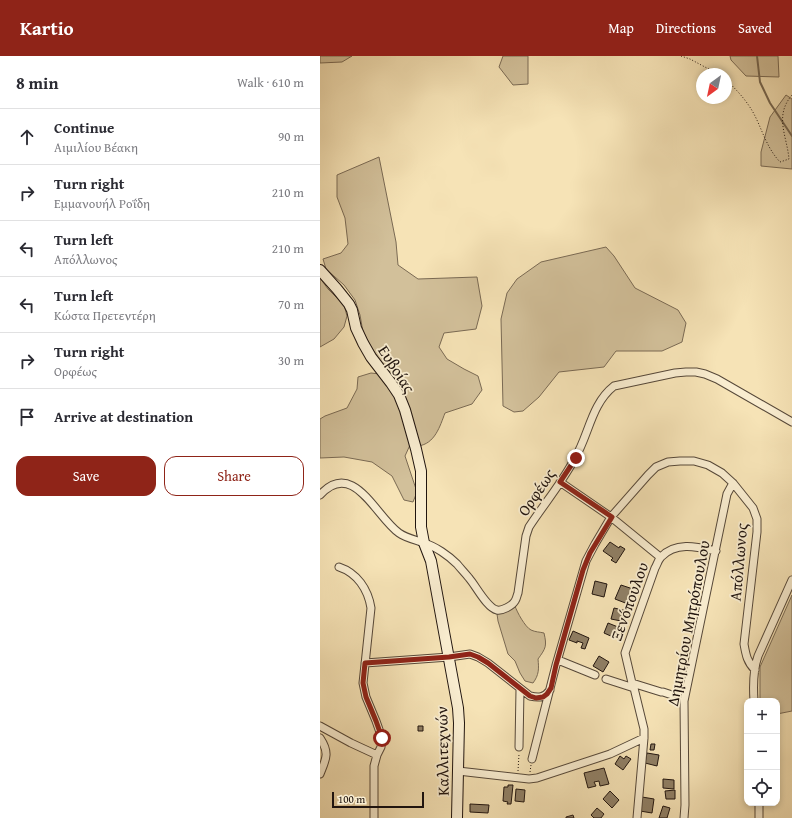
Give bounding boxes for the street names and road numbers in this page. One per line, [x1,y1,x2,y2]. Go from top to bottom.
street label: Ευβοίας [373,340,422,398]
street label: Ορφέως [511,463,561,521]
street label: Απόλλωνος [723,522,753,602]
street label: Δημητρίου Μητρόπουλου [660,538,716,708]
street label: Ξενόπουλου [604,559,654,643]
street label: Καλλιτεχνών [429,706,455,796]

